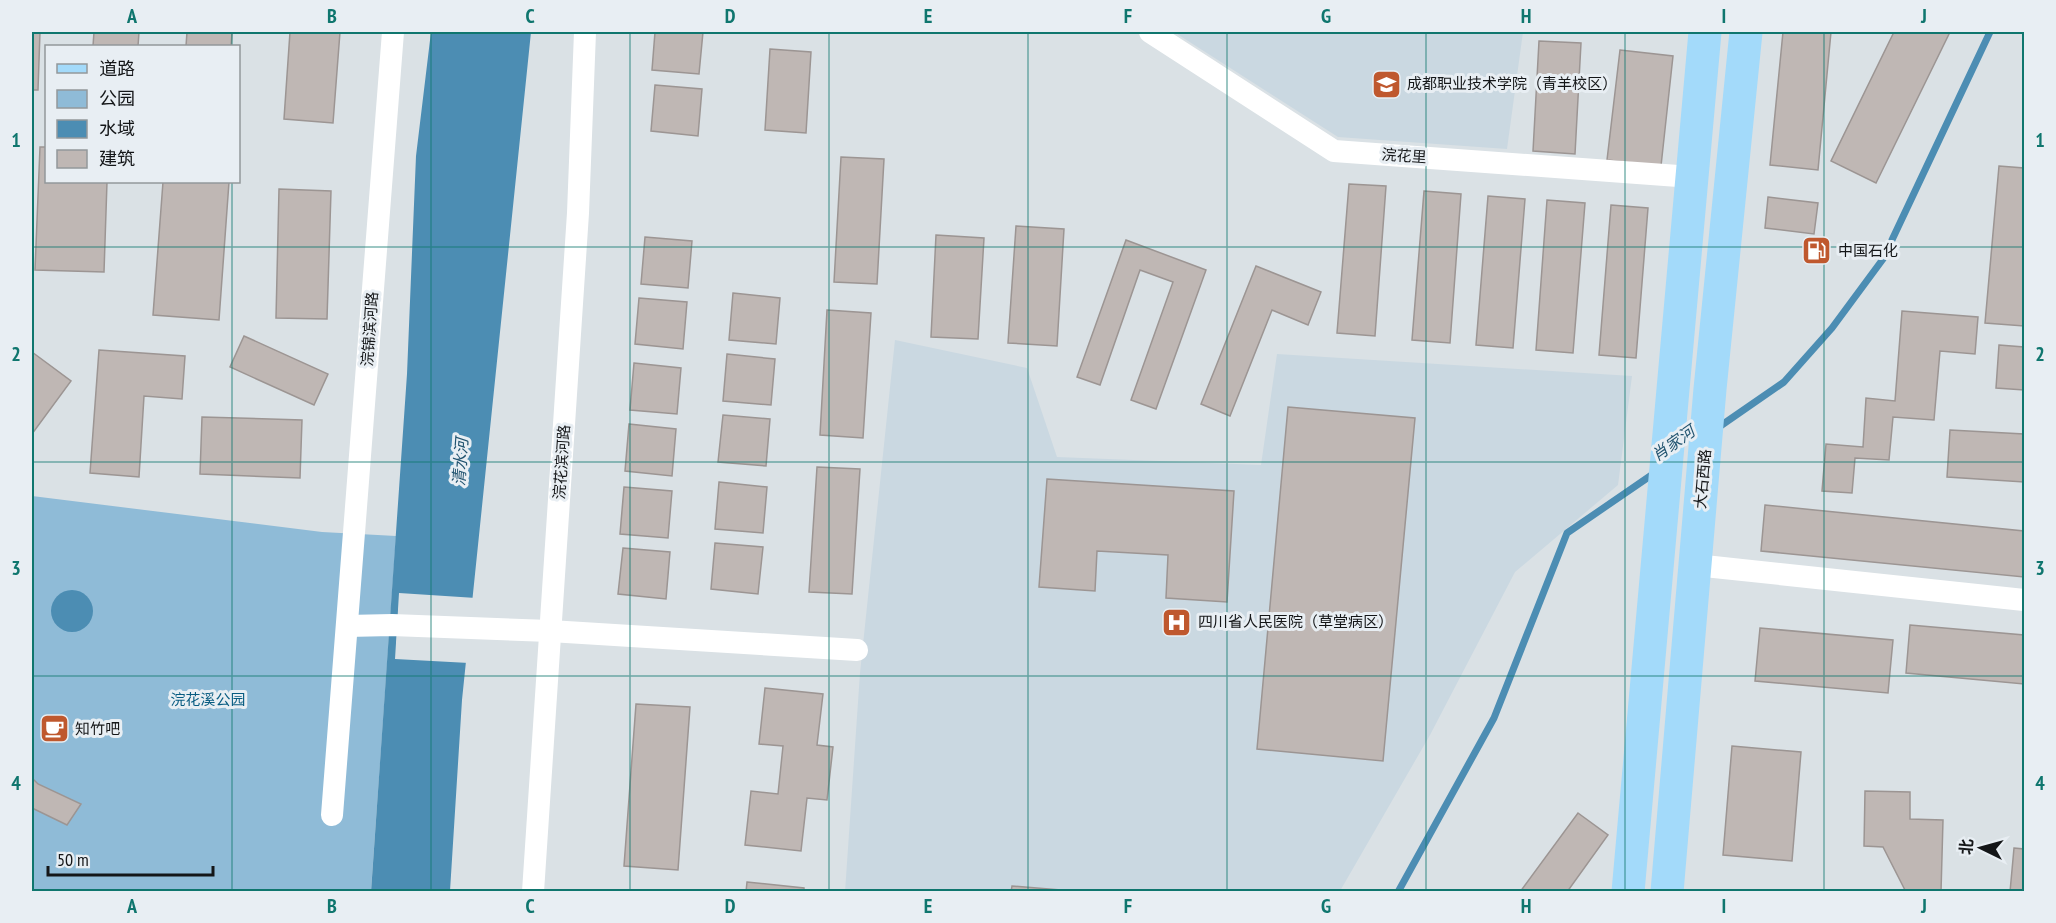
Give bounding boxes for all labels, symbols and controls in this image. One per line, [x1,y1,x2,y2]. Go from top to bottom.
text: A [126,3,138,29]
text: B [327,3,337,29]
text: C [525,3,535,29]
text: D [725,3,736,29]
text: E [924,3,932,29]
text: F [1124,3,1132,29]
text: G [1321,3,1331,29]
text: H [1521,3,1531,29]
text: I [1722,3,1726,29]
text: J [1920,3,1927,29]
legend [45,45,240,183]
text: 道路 [99,57,135,80]
school or university icon: 成都职业技术学院（青羊校区） [1370,68,1402,100]
place label: 成都职业技术学院（青羊校区） [1407,74,1617,93]
text: 公园 [99,87,135,110]
text: 水域 [99,117,135,140]
text: 1 [11,127,21,153]
text: 1 [2035,127,2045,153]
street label: 浣花里 [1381,144,1427,167]
text: 建筑 [99,147,135,170]
fuel station icon: 中国石化 [1801,235,1833,267]
place label: 中国石化 [1838,241,1898,260]
street label: 浣锦滨河路 [357,291,382,367]
text: 2 [11,341,21,367]
text: 2 [2035,341,2045,367]
water label: 肖家河 [1648,419,1701,465]
street label: 浣花滨河路 [549,424,574,500]
water label: 清水河 [448,434,472,487]
street label: 大石西路 [1690,448,1715,510]
text: 3 [11,555,21,581]
text: 3 [2035,555,2045,581]
hospital icon: 四川省人民医院（草堂病区） [1161,606,1193,638]
place label: 四川省人民医院（草堂病区） [1198,612,1393,631]
park label: 浣花溪公园 [170,690,246,709]
cafe icon: 知竹吧 [38,713,70,745]
place label: 知竹吧 [75,719,120,738]
text: 4 [11,770,21,796]
text: 4 [2035,770,2045,796]
north arrow [1951,818,2011,878]
text: 北 [1955,838,1977,856]
scale bar [48,839,213,877]
text: 50 m [57,848,89,871]
text: A [126,893,138,919]
text: B [327,893,337,919]
text: C [525,893,535,919]
text: D [725,893,736,919]
text: E [924,893,932,919]
text: F [1124,893,1132,919]
text: G [1321,893,1331,919]
text: H [1521,893,1531,919]
text: I [1722,893,1726,919]
text: J [1920,893,1927,919]

